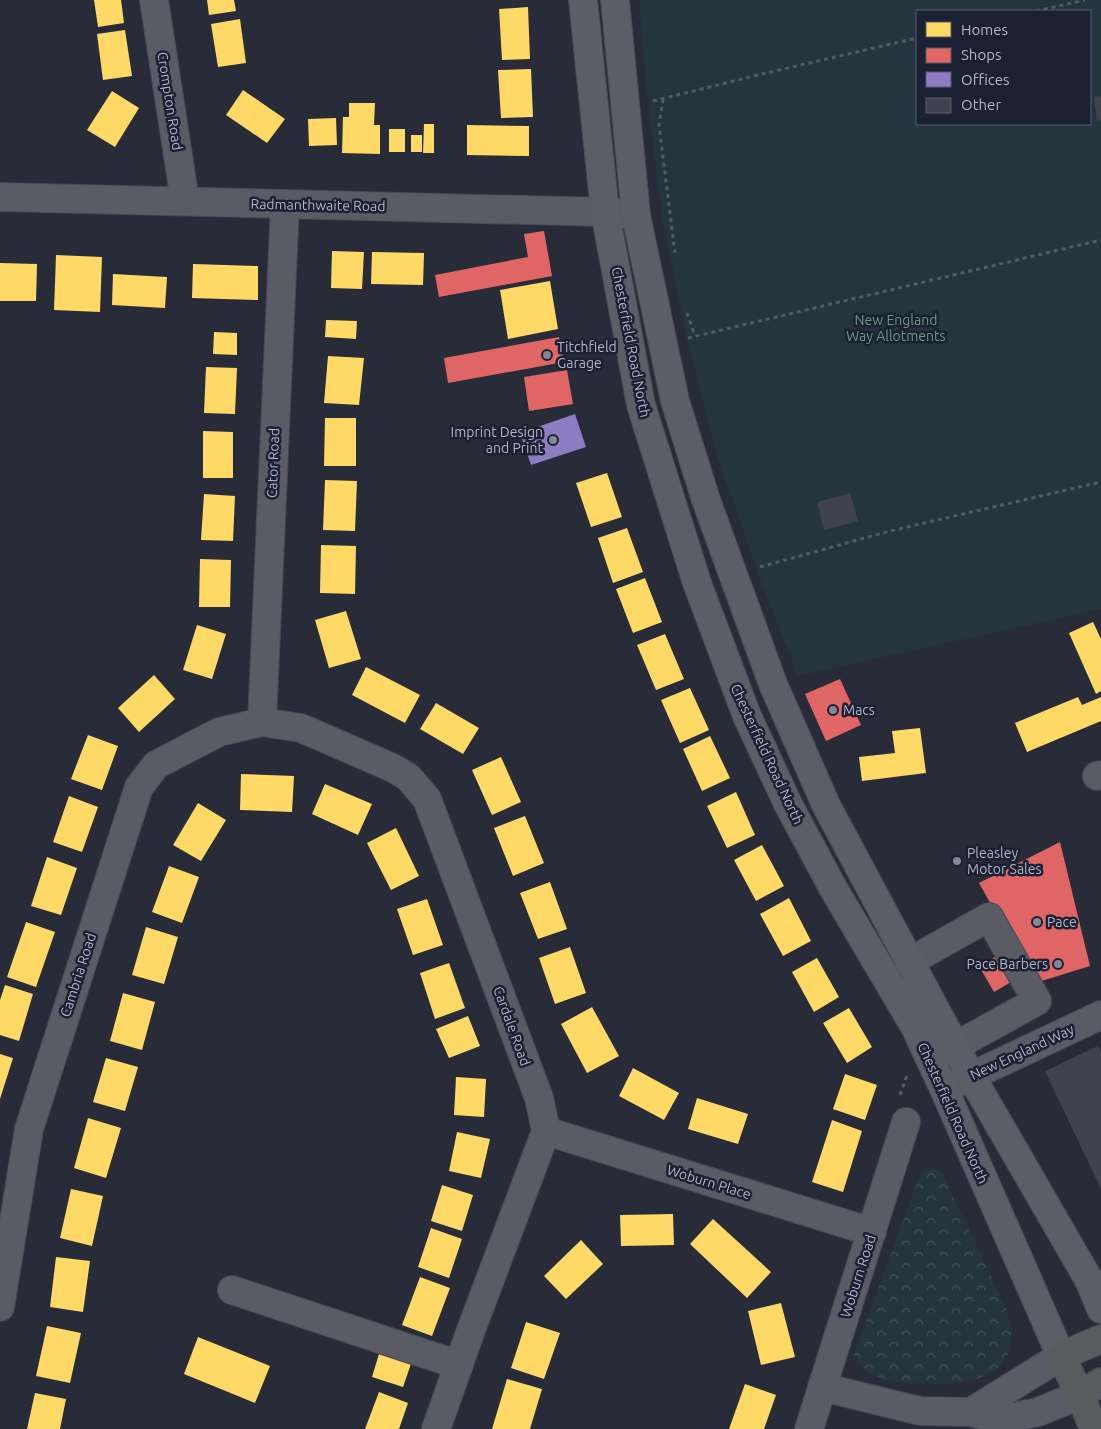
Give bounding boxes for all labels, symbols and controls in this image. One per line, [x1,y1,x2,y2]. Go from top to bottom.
legend [916,10,1091,125]
text: Homes [961,21,1008,38]
text: Shops [961,46,1002,63]
street label: Crompton Road [154,51,186,151]
text: Offices [961,71,1009,88]
text: Other [961,96,1001,113]
street label: Radmanthwaite Road [250,196,386,214]
street label: Chesterfield Road North [609,265,653,419]
park label: New England Way Allotments [846,312,946,344]
place label: Titchfield Garage [557,339,617,371]
marker: Titchfield Garage [541,349,553,361]
place label: Imprint Design and Print [451,424,543,456]
street label: Cator Road [264,428,282,498]
marker: Imprint Design and Print [547,434,559,446]
street label: Chesterfield Road North [727,681,807,827]
place label: Macs [843,702,875,718]
marker: Macs [827,704,839,716]
place label: Pleasley Motor Sales [967,845,1042,877]
marker: Pleasley Motor Sales [951,855,963,867]
place label: Pace [1047,914,1077,930]
marker: Pace [1031,916,1043,928]
street label: Cambria Road [57,931,99,1019]
place label: Pace Barbers [966,956,1048,972]
marker: Pace Barbers [1052,958,1064,970]
street label: Cardale Road [490,984,534,1068]
street label: New England Way [968,1021,1077,1083]
street label: Chesterfield Road North [915,1040,991,1186]
street label: Woburn Place [665,1162,753,1202]
street label: Woburn Road [837,1233,879,1319]

